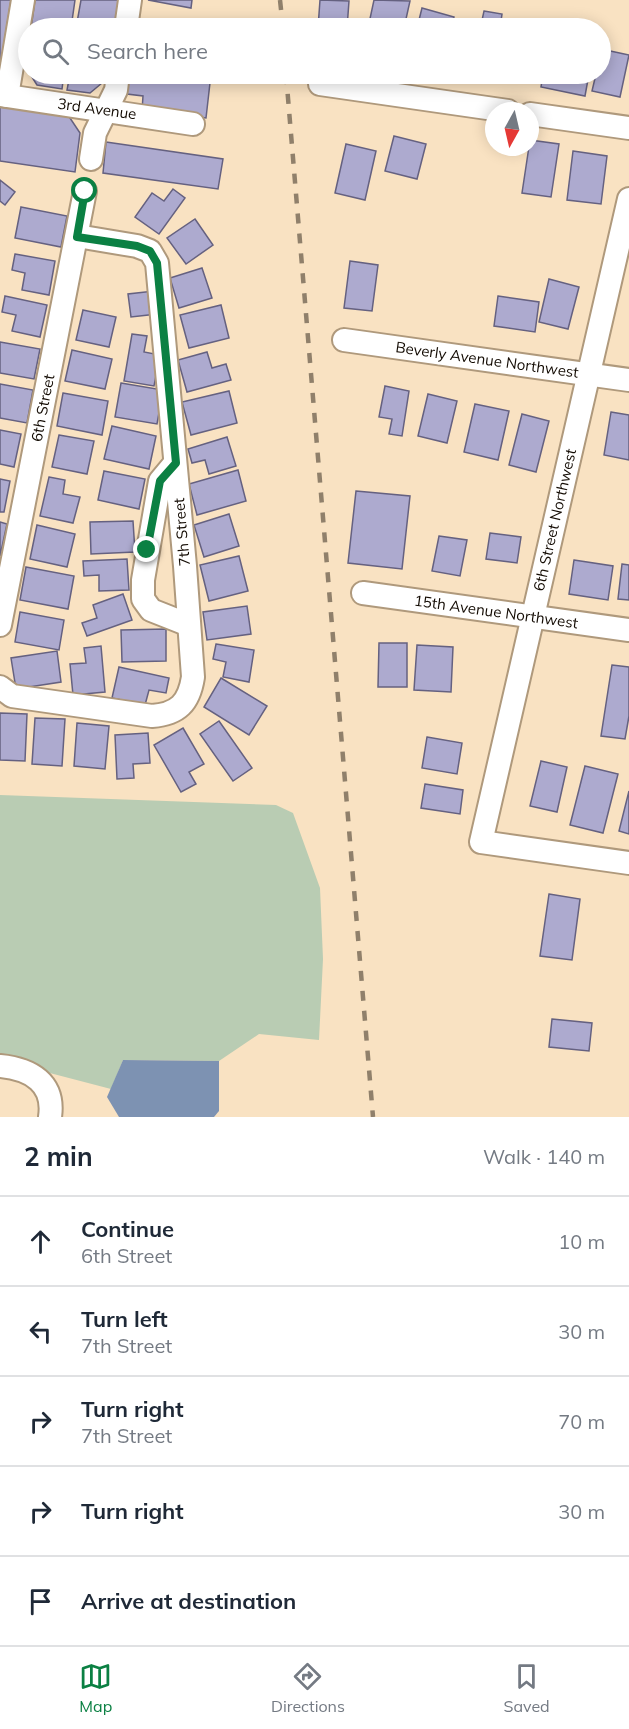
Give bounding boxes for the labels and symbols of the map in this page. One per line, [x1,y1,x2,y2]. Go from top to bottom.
street label: 3rd Avenue [56,94,138,123]
north arrow [485,102,539,156]
route start [71,177,97,203]
street label: Beverly Avenue Northwest [394,337,580,382]
street label: 6th Street [27,373,58,443]
street label: 6th Street Northwest [529,447,580,593]
street label: 7th Street [169,497,194,567]
route end [133,536,159,562]
street label: 15th Avenue Northwest [413,591,579,632]

